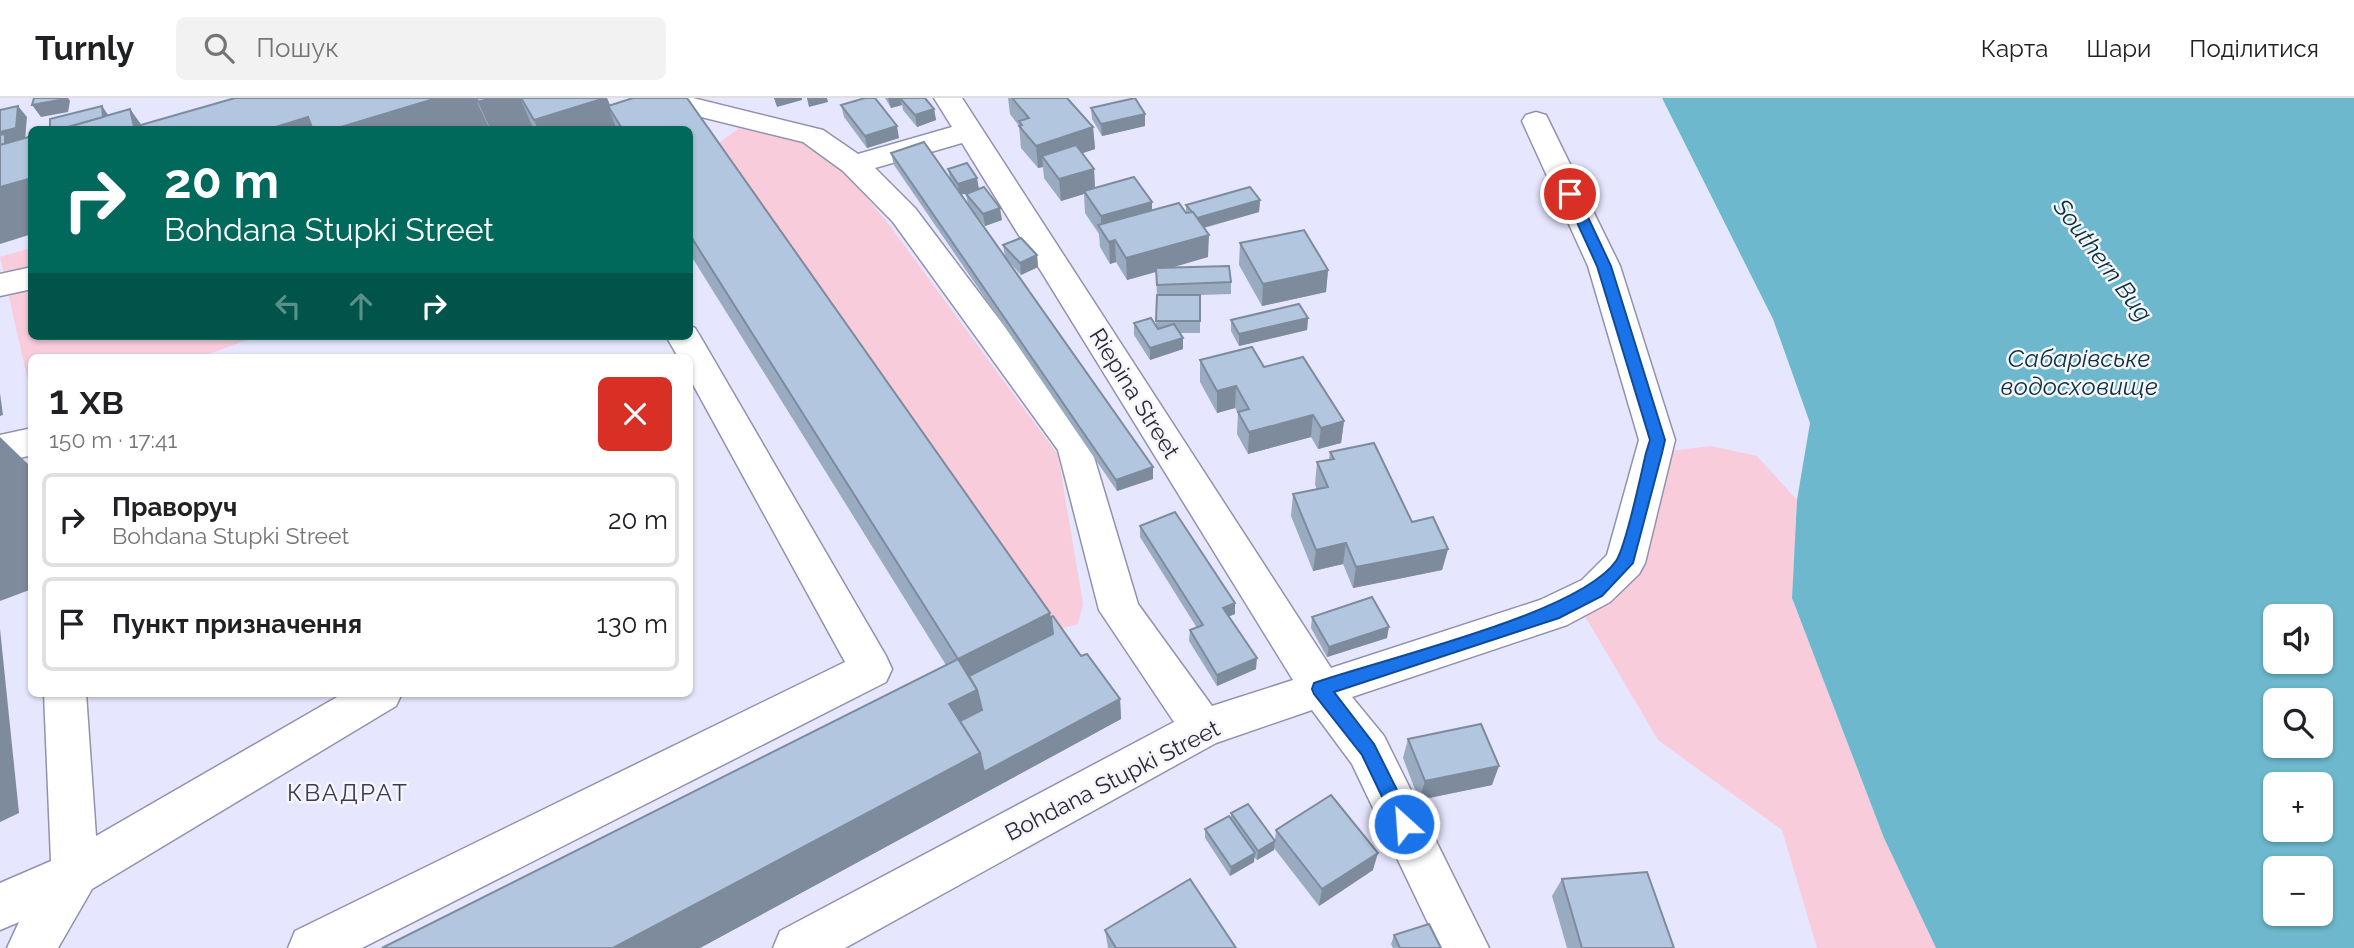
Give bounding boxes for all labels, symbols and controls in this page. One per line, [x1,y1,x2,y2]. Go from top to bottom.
search box [176,17,666,80]
text: Turnly [35,29,134,68]
icon: search [200,29,238,67]
text: Пошук [256,33,339,63]
text: Карта [1981,34,2048,63]
text: Шари [2086,34,2151,63]
text: Поділитися [2189,34,2319,63]
text: 20 m [164,152,279,209]
icon: right [49,154,140,245]
pin [1540,164,1600,224]
icon: arrive [1551,175,1589,213]
water label: Southern Bug [2047,192,2159,327]
text: Bohdana Stupki Street [164,211,494,248]
icon: left [269,287,307,325]
icon: ahead [342,287,380,325]
icon: right [415,287,453,325]
street label: Riepina Street [1084,323,1186,463]
water label: Сабарівське водосховище [2000,344,2158,401]
text: 1 хв [49,375,124,424]
button: close [598,377,672,451]
text: 150 m · 17:41 [49,426,177,453]
text: Праворуч [112,492,237,522]
icon: right [53,501,91,539]
text: 20 m [608,505,668,535]
text: Bohdana Stupki Street [112,522,349,549]
map controls [2263,604,2333,926]
button: sound [2263,604,2333,674]
icon: arrive [53,605,91,643]
text: Пункт призначення [112,609,362,639]
text: 130 m [597,609,668,639]
button: search [2263,688,2333,758]
street label: Bohdana Stupki Street [1000,714,1224,846]
button: + [2263,772,2333,842]
district label: КВАДРАТ [287,778,409,807]
position arrow [1367,787,1441,861]
button: − [2263,856,2333,926]

